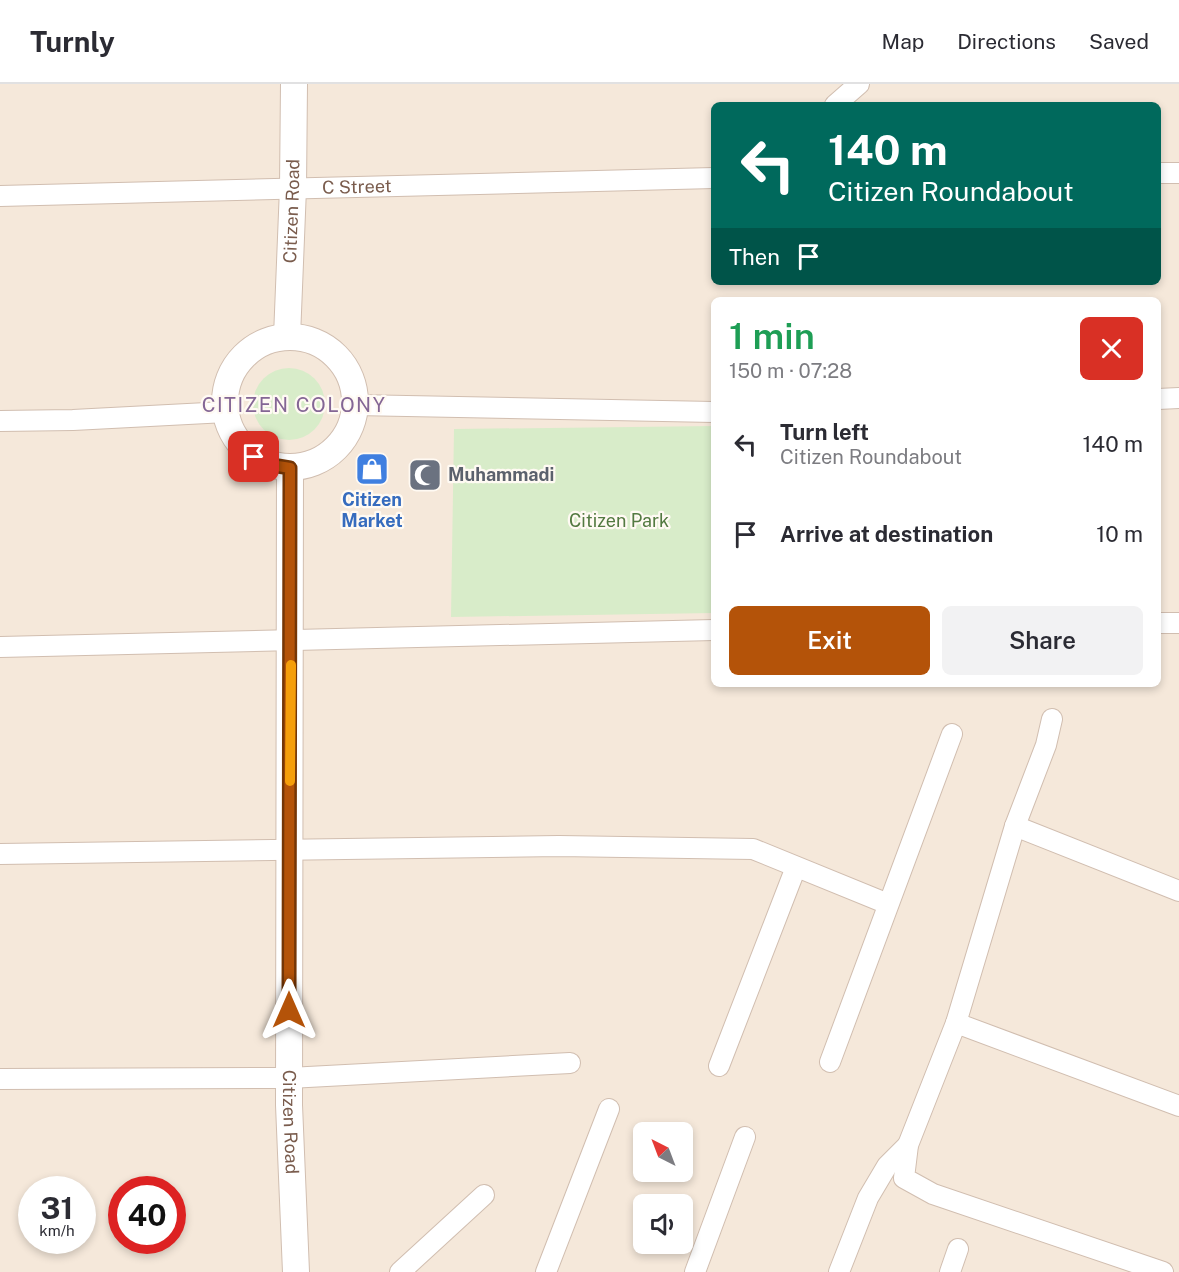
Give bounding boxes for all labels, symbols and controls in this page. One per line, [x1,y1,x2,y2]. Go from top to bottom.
text: Turnly [30,25,115,58]
text: Map [882,29,924,54]
text: Directions [957,29,1056,54]
text: Saved [1089,29,1149,54]
text: 140 m [828,125,948,174]
icon: left [729,126,807,204]
street label: Citizen Road [279,159,303,264]
street label: C Street [322,175,392,198]
text: Citizen Roundabout [828,175,1074,207]
icon: arrive [792,240,825,273]
text: Then [729,244,780,270]
text: 1 min [729,315,815,357]
button: close [1080,317,1143,380]
text: 150 m · 07:28 [729,359,852,383]
district label: CITIZEN COLONY [202,393,386,417]
text: Turn left [780,419,869,445]
icon: left [729,428,762,461]
pin [228,431,279,482]
text: 140 m [1082,431,1143,457]
icon: arrive [237,440,270,473]
text: Citizen Roundabout [780,445,962,469]
shop icon: Citizen Market [354,451,390,487]
mosque icon: Muhammadi [407,457,443,493]
place label: Muhammadi [448,464,554,485]
place label: Citizen Market [341,489,403,531]
park label: Citizen Park [569,510,669,531]
icon: arrive [729,518,762,551]
text: Arrive at destination [780,521,993,547]
text: 10 m [1096,521,1143,547]
button: Exit [729,606,930,675]
button: Share [942,606,1143,675]
position arrow [257,978,321,1042]
street label: Citizen Road [279,1070,303,1175]
north arrow [633,1122,693,1182]
map controls [633,1122,693,1254]
speed limit sign: 40 [108,1176,186,1254]
text: 31 [41,1190,73,1226]
button: sound [633,1194,693,1254]
text: km/h [39,1222,75,1239]

